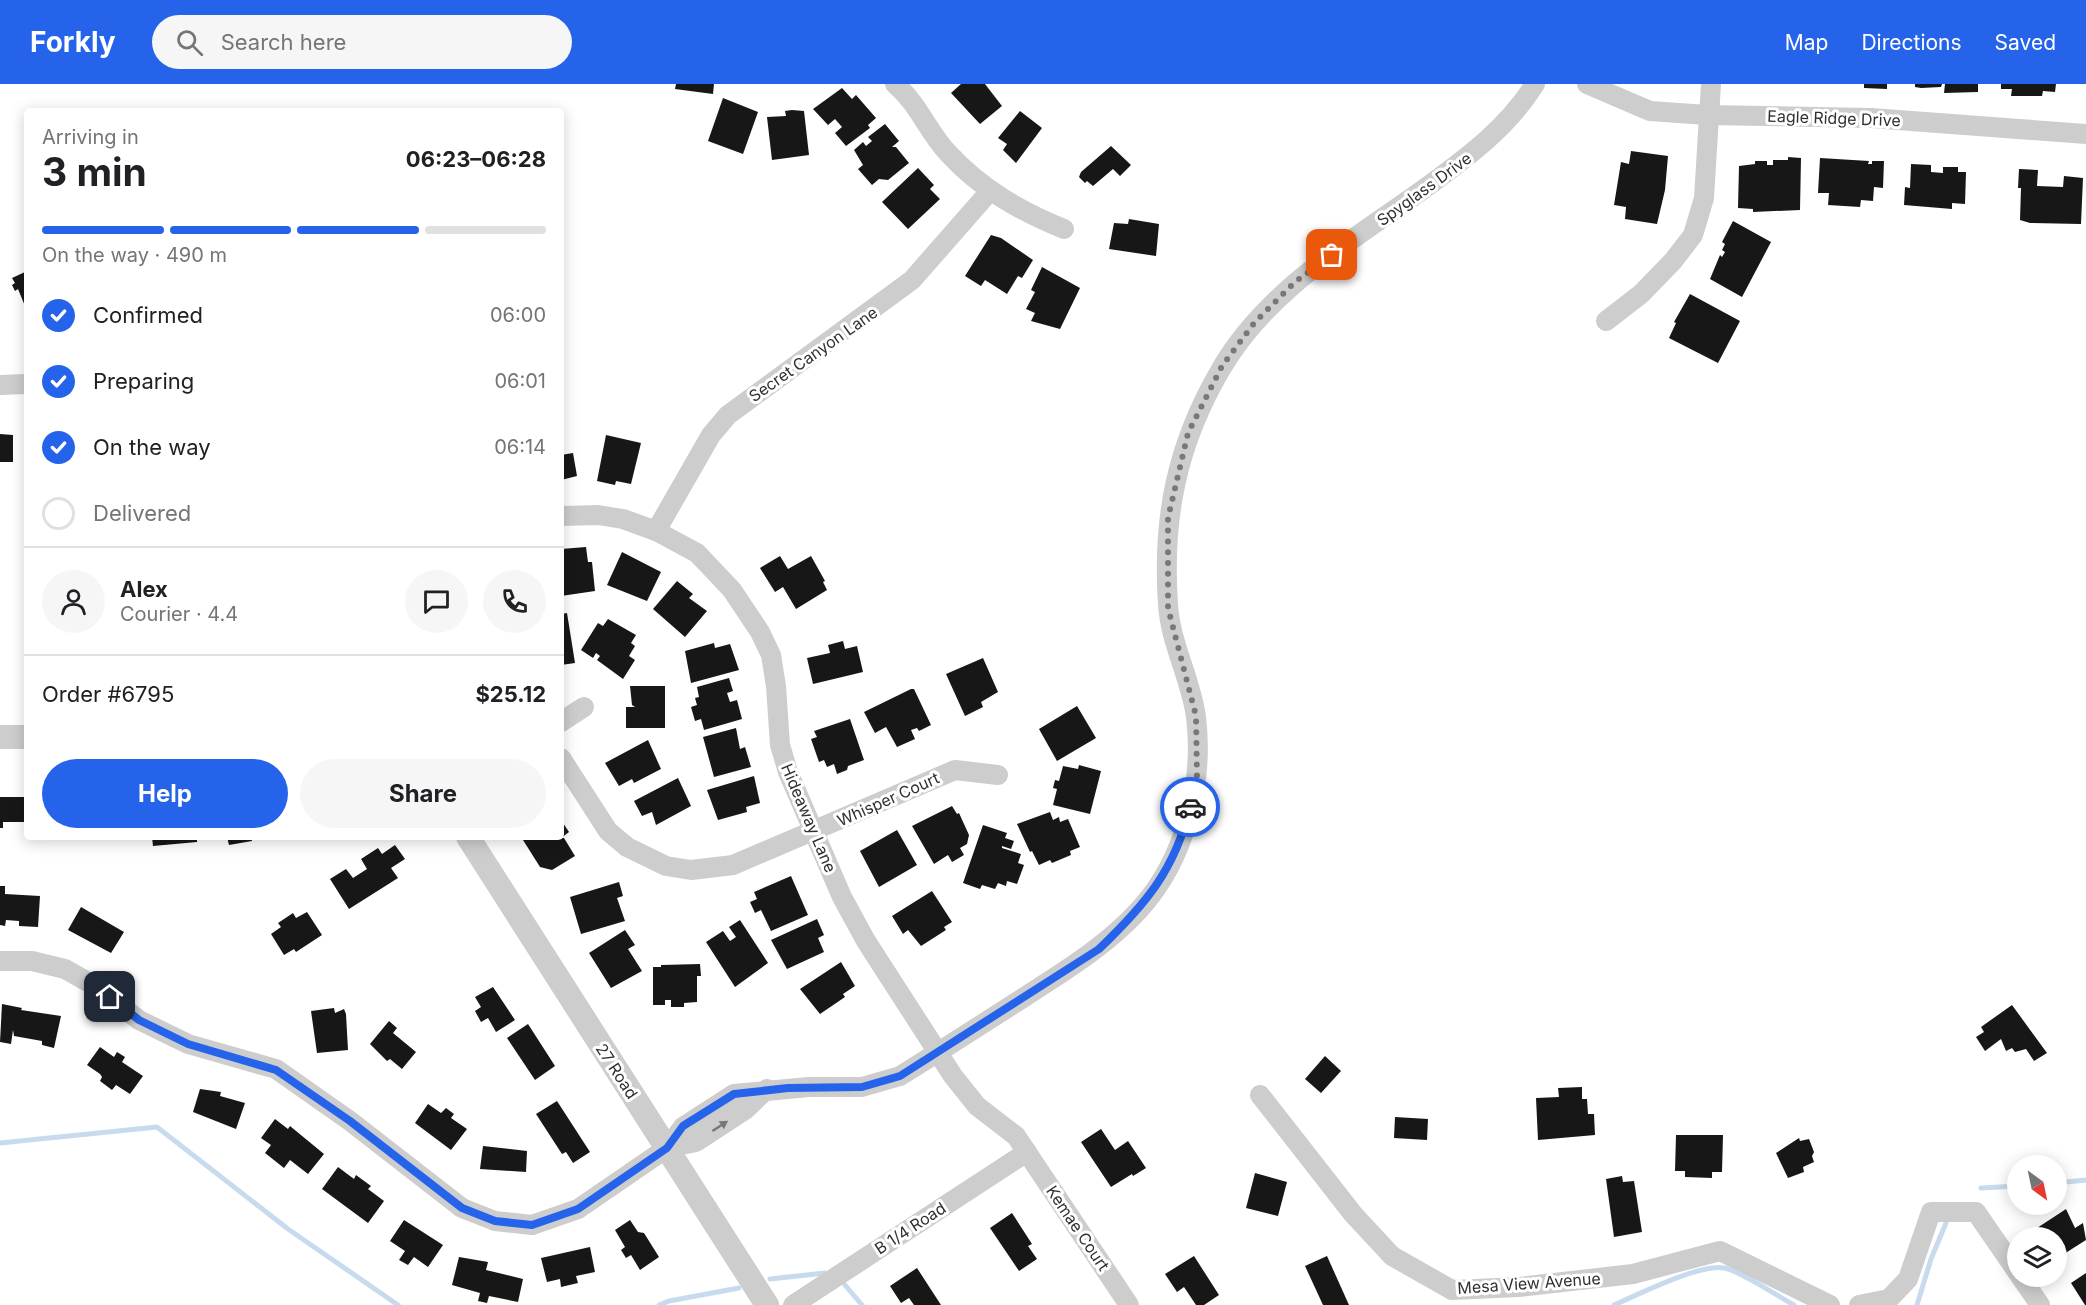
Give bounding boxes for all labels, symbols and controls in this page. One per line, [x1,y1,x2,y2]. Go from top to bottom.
search box [152,15,572,69]
text: Forkly [30,25,116,59]
icon: search [173,26,206,59]
text: Search here [221,29,346,55]
text: Map [1785,30,1828,55]
text: Directions [1861,30,1962,55]
text: Saved [1995,30,2056,55]
street label: Eagle Ridge Drive [1767,106,1901,130]
text: Arriving in [42,125,139,149]
text: 06:23–06:28 [406,146,546,172]
text: 3 min [42,148,147,195]
street label: Spyglass Drive [1373,148,1475,230]
pin [1306,229,1357,280]
icon: bag [1315,238,1348,271]
text: On the way · 490 m [42,243,227,267]
icon: check [42,299,75,332]
text: Confirmed [93,302,203,328]
street label: Secret Canyon Lane [745,302,881,406]
text: 06:00 [490,303,546,327]
icon: check [42,365,75,398]
text: Preparing [93,368,194,394]
text: 06:01 [494,369,546,393]
icon: check [42,431,75,464]
text: On the way [93,434,211,460]
text: 06:14 [494,435,546,459]
text: Delivered [93,500,191,526]
button: person [42,570,105,633]
button: chat [405,570,468,633]
button: phone [483,570,546,633]
text: Alex [120,576,168,602]
text: Courier · 4.4 [120,602,238,626]
text: Order #6795 [42,681,174,707]
text: $25.12 [475,681,546,707]
button: Help [42,759,288,828]
button: Share [300,759,546,828]
street label: Hideaway Lane [777,761,841,875]
street label: Whisper Court [834,768,942,830]
courier [1160,777,1220,837]
icon: car [1174,791,1207,824]
pin [84,971,135,1022]
icon: home [93,980,126,1013]
street label: 27 Road [592,1040,642,1102]
one-way arrow [712,1121,728,1132]
north arrow [2007,1155,2067,1215]
map controls [2007,1155,2067,1287]
street label: Kemae Court [1042,1182,1114,1274]
street label: B 1/4 Road [871,1198,949,1258]
button: layers [2007,1227,2067,1287]
street label: Mesa View Avenue [1457,1268,1601,1298]

